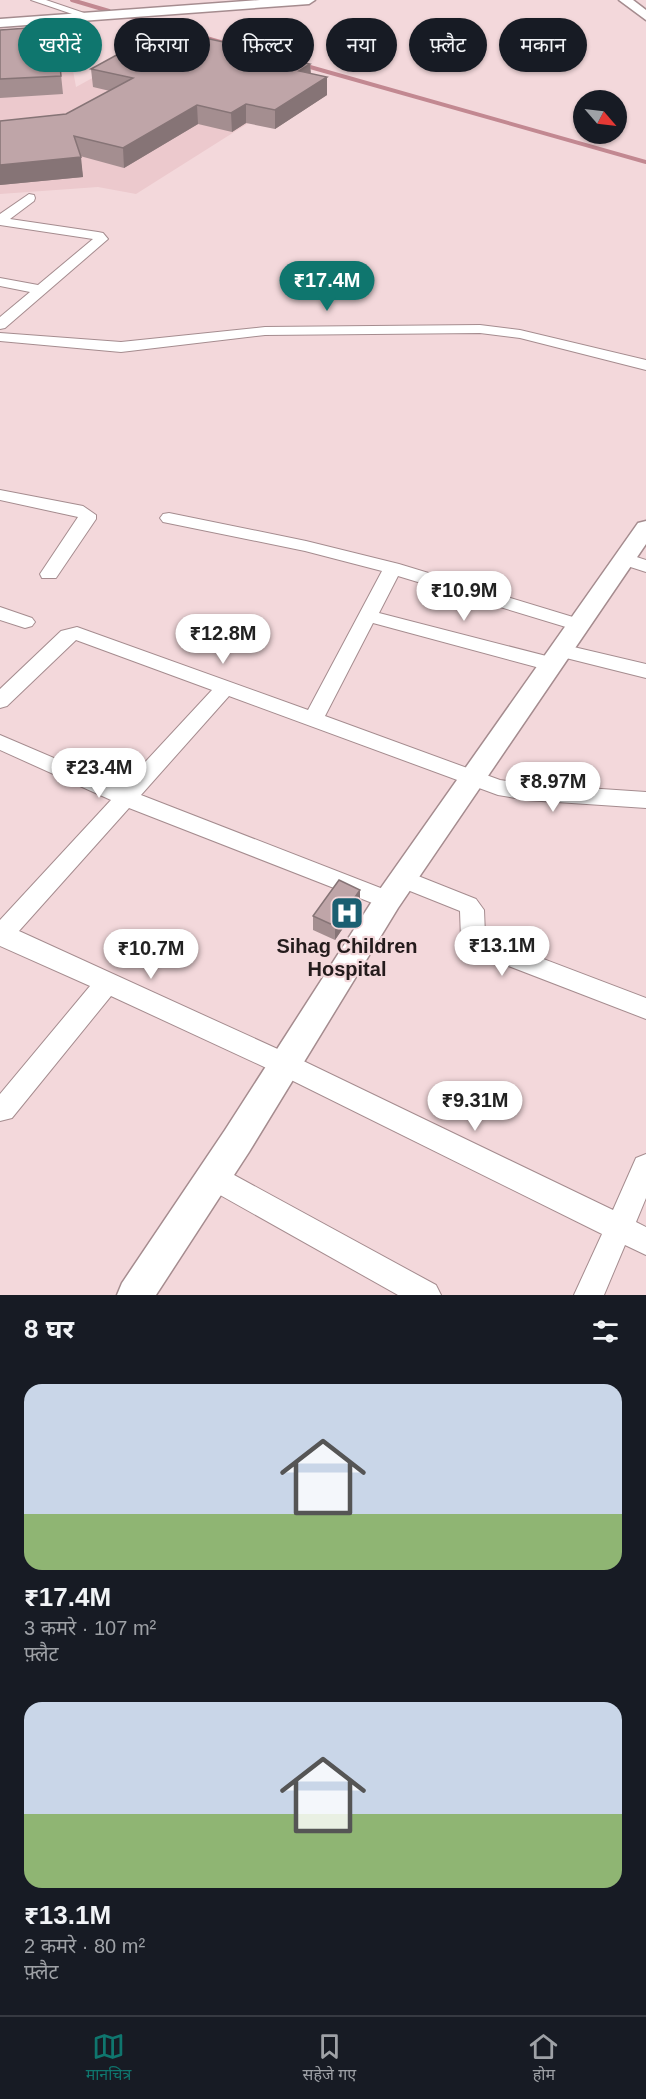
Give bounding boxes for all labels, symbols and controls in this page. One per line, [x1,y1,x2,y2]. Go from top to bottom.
chip: खरीदें [18,18,102,72]
chip: किराया [114,18,210,72]
chip: फ़िल्टर [222,18,314,72]
chip: नया [326,18,397,72]
chip: फ़्लैट [409,18,487,72]
chip: मकान [499,18,587,72]
north arrow [573,90,627,144]
map controls [573,90,627,144]
pin: ₹17.4M [278,261,376,312]
text: ₹17.4M [293,269,361,291]
pin: ₹10.9M [415,571,513,622]
text: ₹10.9M [430,579,498,601]
pin: ₹12.8M [174,614,272,665]
text: ₹12.8M [189,622,257,644]
pin: ₹23.4M [50,748,148,799]
text: ₹23.4M [65,756,133,778]
pin: ₹8.97M [504,762,602,813]
text: ₹8.97M [519,770,587,792]
hospital icon: Sihag Children Hospital [329,895,365,931]
pin: ₹13.1M [453,926,551,977]
pin: ₹10.7M [102,929,200,980]
text: ₹13.1M [468,934,536,956]
place label: Sihag Children Hospital [276,935,418,980]
text: ₹10.7M [117,937,185,959]
pin: ₹9.31M [426,1081,524,1132]
text: ₹9.31M [441,1089,509,1111]
text: 8 घर [24,1314,74,1344]
icon: filters [589,1315,622,1348]
icon: home [269,1423,377,1531]
text: ₹17.4M [24,1582,111,1612]
text: 3 कमरे · 107 m² [24,1617,156,1639]
text: फ़्लैट [24,1643,59,1665]
icon: home [269,1741,377,1849]
text: ₹13.1M [24,1900,111,1930]
text: 2 कमरे · 80 m² [24,1935,145,1957]
text: फ़्लैट [24,1961,59,1983]
tab: मानचित्र [86,2030,131,2087]
tab: सहेजे गए [303,2030,356,2087]
tab: होम [527,2030,560,2087]

